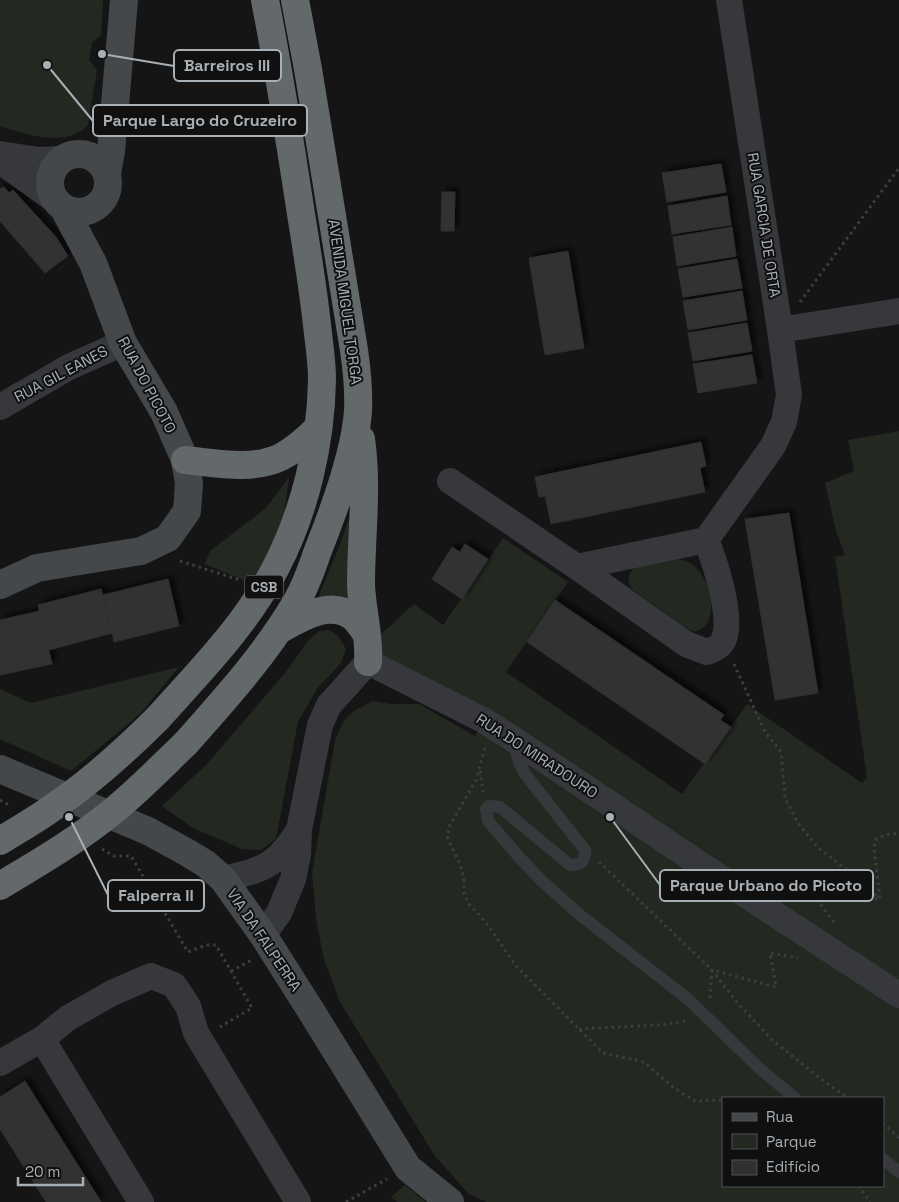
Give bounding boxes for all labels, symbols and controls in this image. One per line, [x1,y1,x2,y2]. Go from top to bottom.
callout: Barreiros III [174,50,281,81]
text: Barreiros III [184,55,270,76]
callout: Parque Largo do Cruzeiro [93,105,307,136]
text: Parque Largo do Cruzeiro [103,110,297,131]
street label: RUA GARCIA DE ORTA [744,151,785,299]
street label: AVENIDA MIGUEL TORGA [325,218,367,386]
street label: RUA DO PICOTO [114,333,181,436]
street label: RUA GIL EANES [11,341,111,406]
road number: CSB [245,576,283,598]
street label: RUA DO MIRADOURO [473,709,602,802]
callout: Parque Urbano do Picoto [660,870,873,901]
text: Parque Urbano do Picoto [670,875,862,896]
callout: Falperra II [108,880,204,911]
text: Falperra II [118,885,194,906]
street label: VIA DA FALPERRA [223,885,306,995]
legend [722,1097,884,1187]
text: Rua [766,1107,794,1126]
text: Parque [766,1132,817,1151]
scale bar [18,1154,82,1186]
text: Edifício [766,1157,820,1176]
text: 20 m [25,1162,60,1181]

